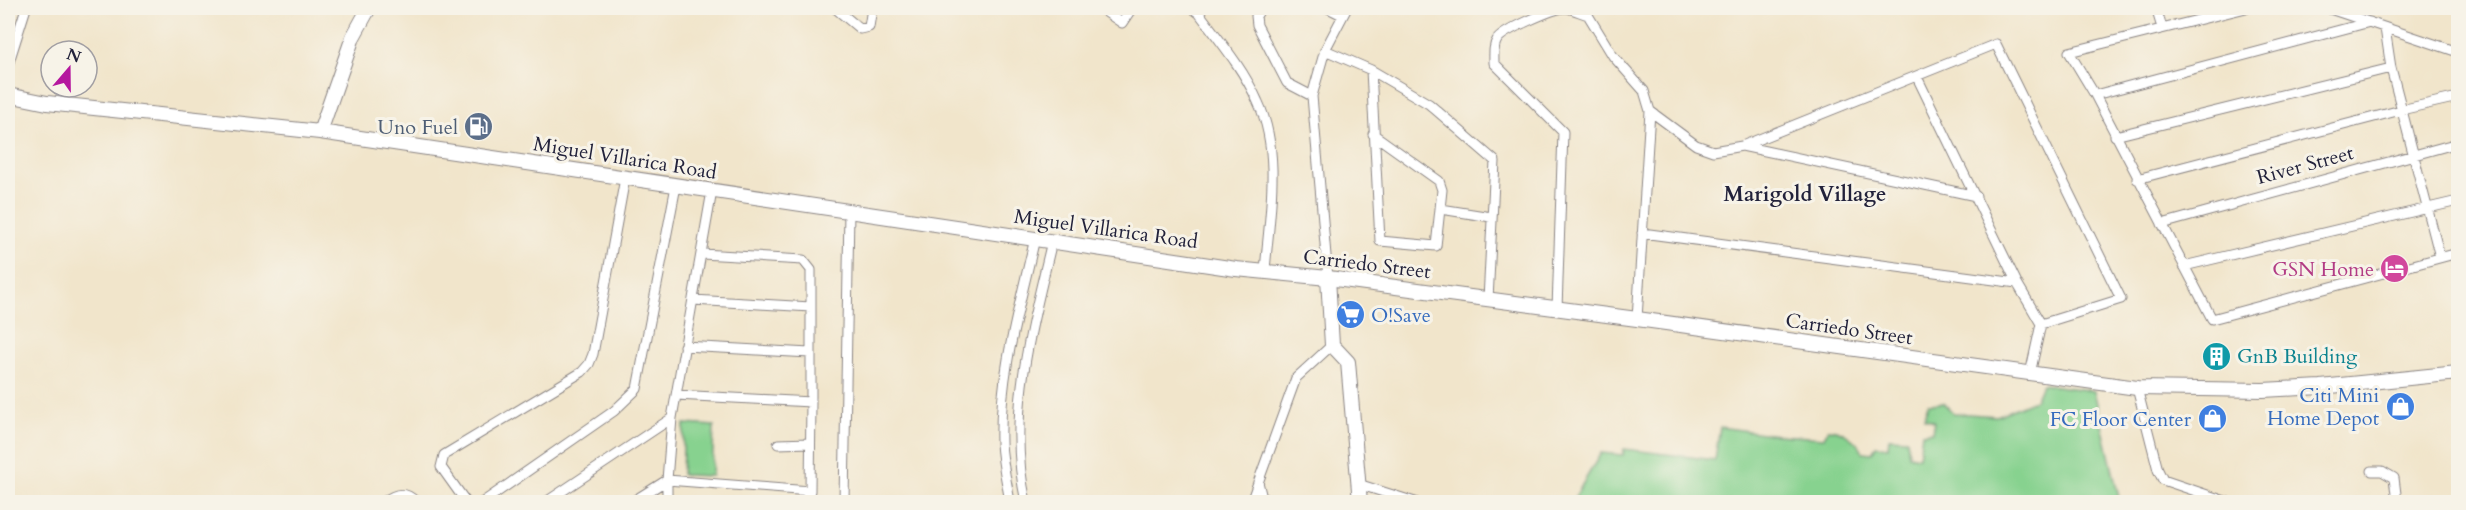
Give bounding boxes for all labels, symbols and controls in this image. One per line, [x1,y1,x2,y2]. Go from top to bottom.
north arrow [39,39,99,99]
text: N [63,43,84,69]
fuel station icon: Uno Fuel [463,111,495,143]
place label: Uno Fuel [378,114,458,141]
street label: Miguel Villarica Road [531,130,719,186]
street label: River Street [2253,139,2357,191]
district label: Marigold Village [1724,180,1886,209]
street label: Miguel Villarica Road [1012,203,1200,255]
street label: Carriedo Street [1302,243,1433,285]
hotel icon: GSN Home [2379,253,2411,285]
place label: GSN Home [2272,256,2374,283]
supermarket icon: O!Save [1334,299,1366,331]
place label: O!Save [1371,302,1431,329]
street label: Carriedo Street [1784,307,1915,351]
building icon: GnB Building [2200,340,2232,372]
place label: GnB Building [2237,343,2358,370]
place label: Citi Mini Home Depot [2267,382,2380,432]
shop icon: Citi Mini Home Depot [2384,391,2416,423]
shop icon: FC Floor Center [2196,403,2228,435]
place label: FC Floor Center [2050,406,2192,433]

